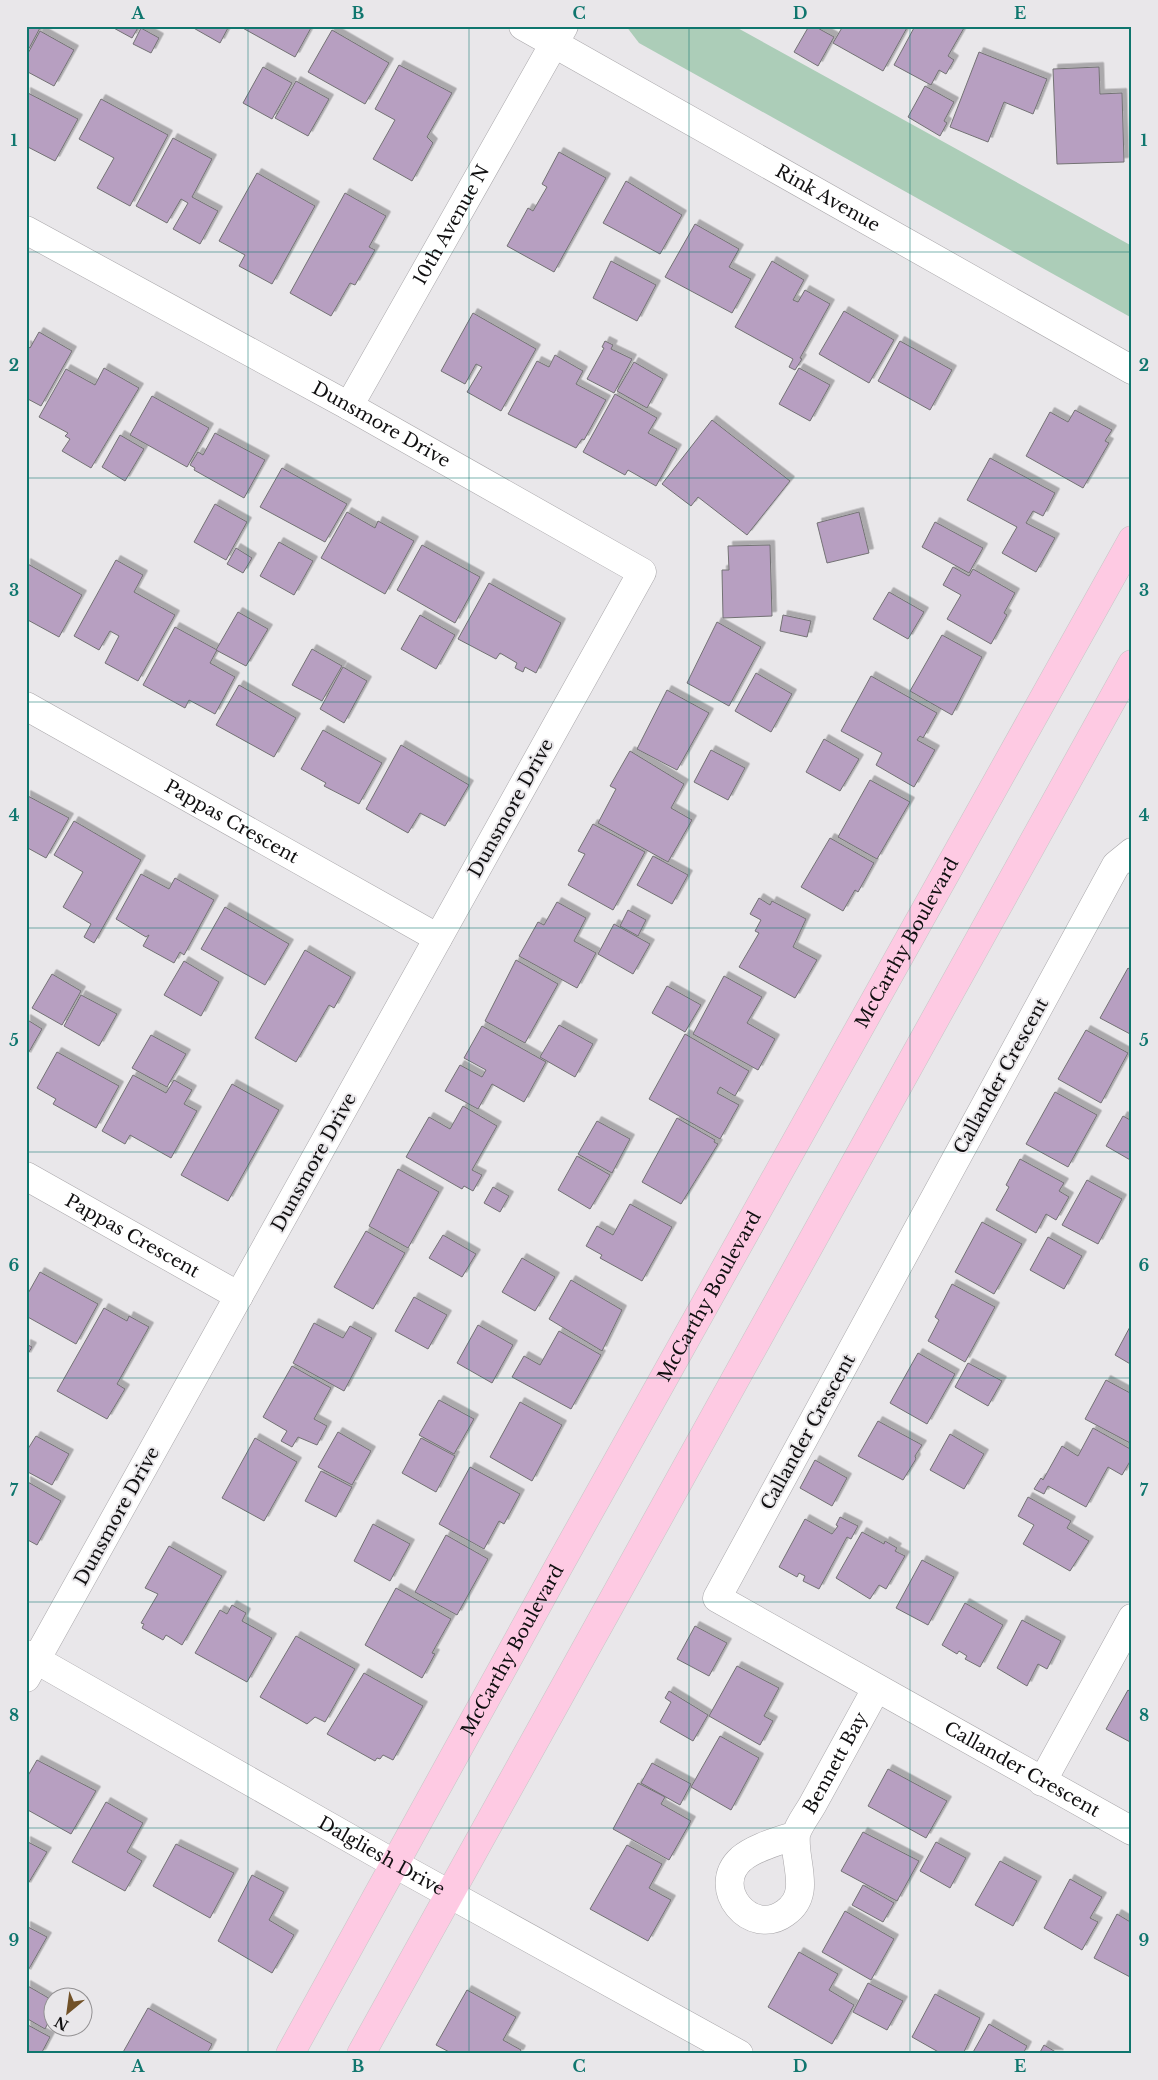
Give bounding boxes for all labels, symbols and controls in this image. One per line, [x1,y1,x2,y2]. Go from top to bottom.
text: A [131,3,146,23]
text: B [352,3,365,23]
text: C [572,3,586,23]
text: D [793,3,807,23]
text: E [1014,3,1026,23]
text: 1 [11,130,18,150]
text: 1 [1141,130,1148,150]
street label: Rink Avenue [772,160,884,236]
street label: 10th Avenue N [409,161,494,289]
text: 2 [9,355,19,375]
text: 2 [1139,355,1149,375]
street label: Dunsmore Drive [308,377,454,472]
text: 3 [9,580,19,600]
text: 3 [1139,580,1149,600]
street label: Dunsmore Drive [464,735,558,881]
street label: Pappas Crescent [161,775,303,868]
text: 4 [9,805,19,825]
text: 4 [1139,805,1149,825]
street label: McCarthy Boulevard [851,854,963,1032]
street label: Callander Crescent [949,994,1053,1158]
text: 5 [9,1030,19,1050]
text: 5 [1139,1030,1149,1050]
street label: Dunsmore Drive [267,1089,361,1235]
street label: Pappas Crescent [61,1189,203,1282]
street label: McCarthy Boulevard [653,1207,766,1385]
text: 6 [9,1255,20,1275]
text: 6 [1139,1255,1150,1275]
street label: Callander Crescent [756,1350,860,1514]
street label: Dunsmore Drive [70,1443,164,1589]
text: 7 [10,1480,19,1500]
text: 7 [1140,1480,1149,1500]
street label: McCarthy Boulevard [457,1561,568,1740]
text: 8 [9,1705,19,1725]
text: 8 [1139,1705,1149,1725]
street label: Bennett Bay [799,1708,872,1818]
street label: Callander Crescent [940,1717,1104,1822]
street label: Dalgliesh Drive [314,1812,449,1900]
text: 9 [9,1930,20,1950]
text: 9 [1139,1930,1150,1950]
north arrow [42,1988,92,2038]
text: N [52,2012,72,2034]
text: A [131,2056,146,2076]
text: B [352,2056,365,2076]
text: C [572,2056,586,2076]
text: D [793,2056,807,2076]
text: E [1014,2056,1026,2076]

